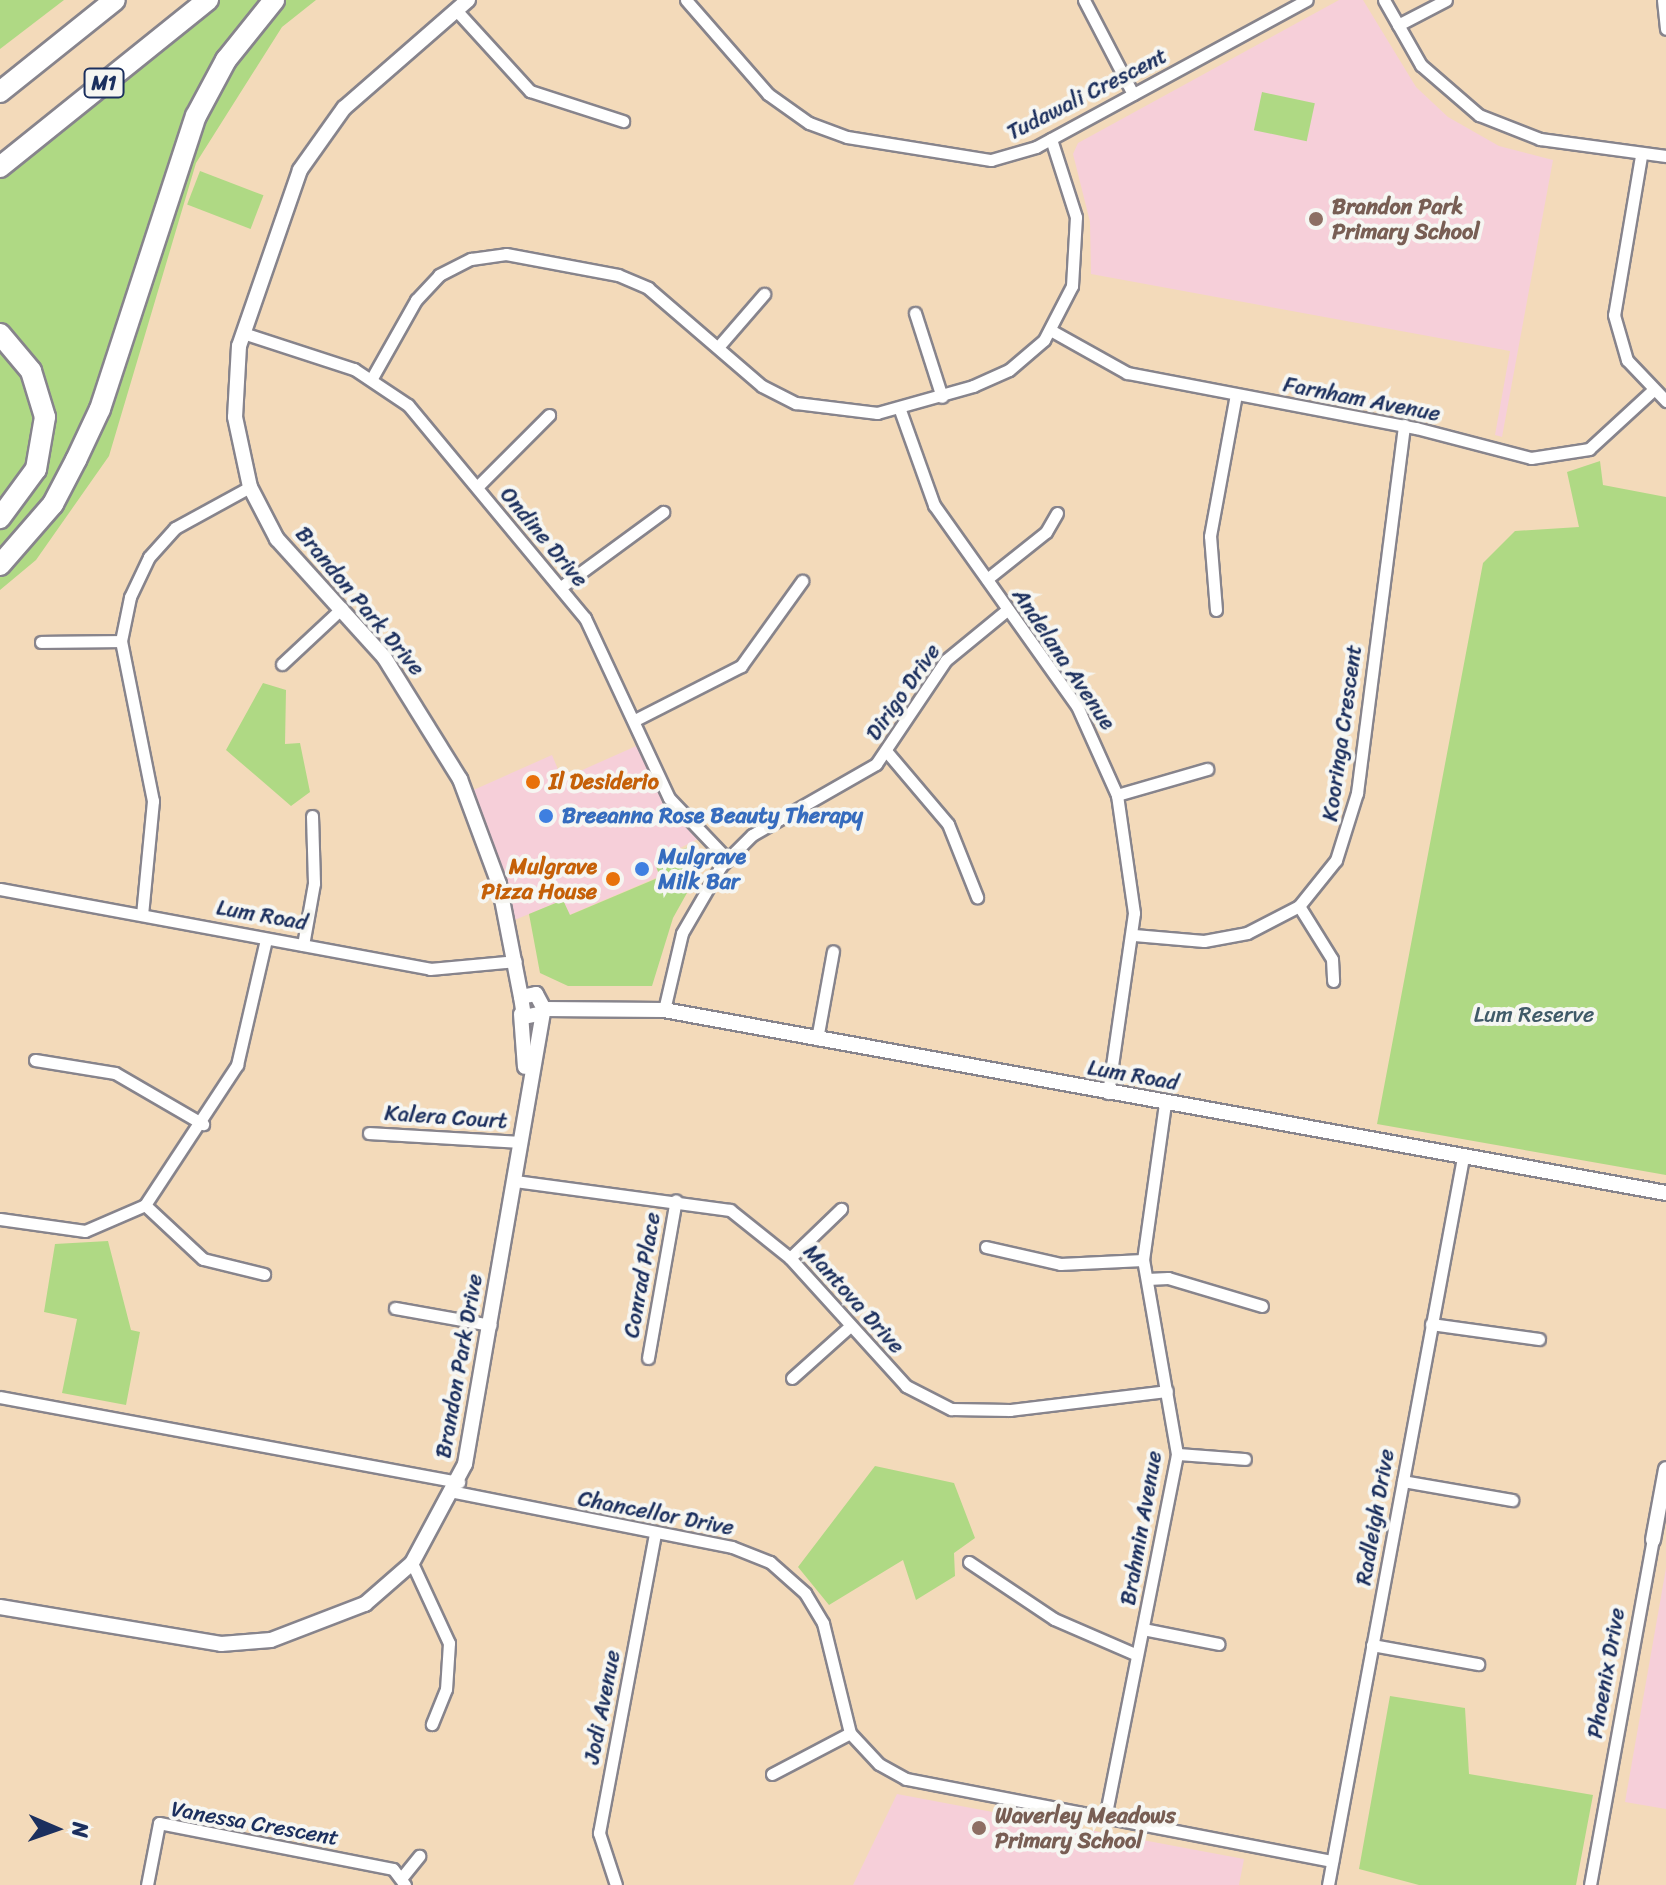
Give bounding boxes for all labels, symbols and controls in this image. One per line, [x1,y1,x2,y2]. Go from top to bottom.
street label: Tudawali Crescent [1002,42,1172,146]
road number: M1 [82,67,126,99]
place label: Brandon Park Primary School [1332,193,1479,244]
marker: Brandon Park Primary School [1307,210,1325,228]
street label: Farnham Avenue [1281,371,1443,427]
street label: Ondine Drive [495,482,593,592]
street label: Brandon Park Drive [290,521,430,681]
street label: Andelana Avenue [1007,583,1121,735]
street label: Dirigo Drive [860,639,946,745]
street label: Kooringa Crescent [1317,643,1367,823]
place label: Il Desiderio [549,769,659,795]
marker: Il Desiderio [524,773,542,791]
place label: Breeanna Rose Beauty Therapy [562,803,864,829]
marker: Breeanna Rose Beauty Therapy [537,807,555,825]
place label: Mulgrave Milk Bar [658,843,746,894]
place label: Mulgrave Pizza House [481,853,597,904]
marker: Mulgrave Milk Bar [633,860,651,878]
marker: Mulgrave Pizza House [604,870,622,888]
street label: Lum Road [215,894,309,936]
park label: Lum Reserve [1474,1002,1594,1028]
street label: Lum Road [1086,1054,1180,1096]
street label: Kalera Court [384,1100,508,1134]
street label: Conrad Place [618,1210,666,1340]
street label: Mantova Drive [798,1239,910,1359]
street label: Brandon Park Drive [430,1272,488,1460]
street label: Radleigh Drive [1350,1447,1400,1587]
street label: Brahmin Avenue [1114,1449,1168,1607]
street label: Chancellor Drive [576,1485,736,1541]
street label: Phoenix Drive [1582,1606,1630,1740]
street label: Jodi Avenue [578,1648,626,1766]
north arrow [16,1789,96,1869]
street label: Vanessa Crescent [169,1795,341,1851]
place label: Waverley Meadows Primary School [995,1802,1175,1854]
marker: Waverley Meadows Primary School [970,1819,988,1837]
text: N [61,1822,100,1838]

